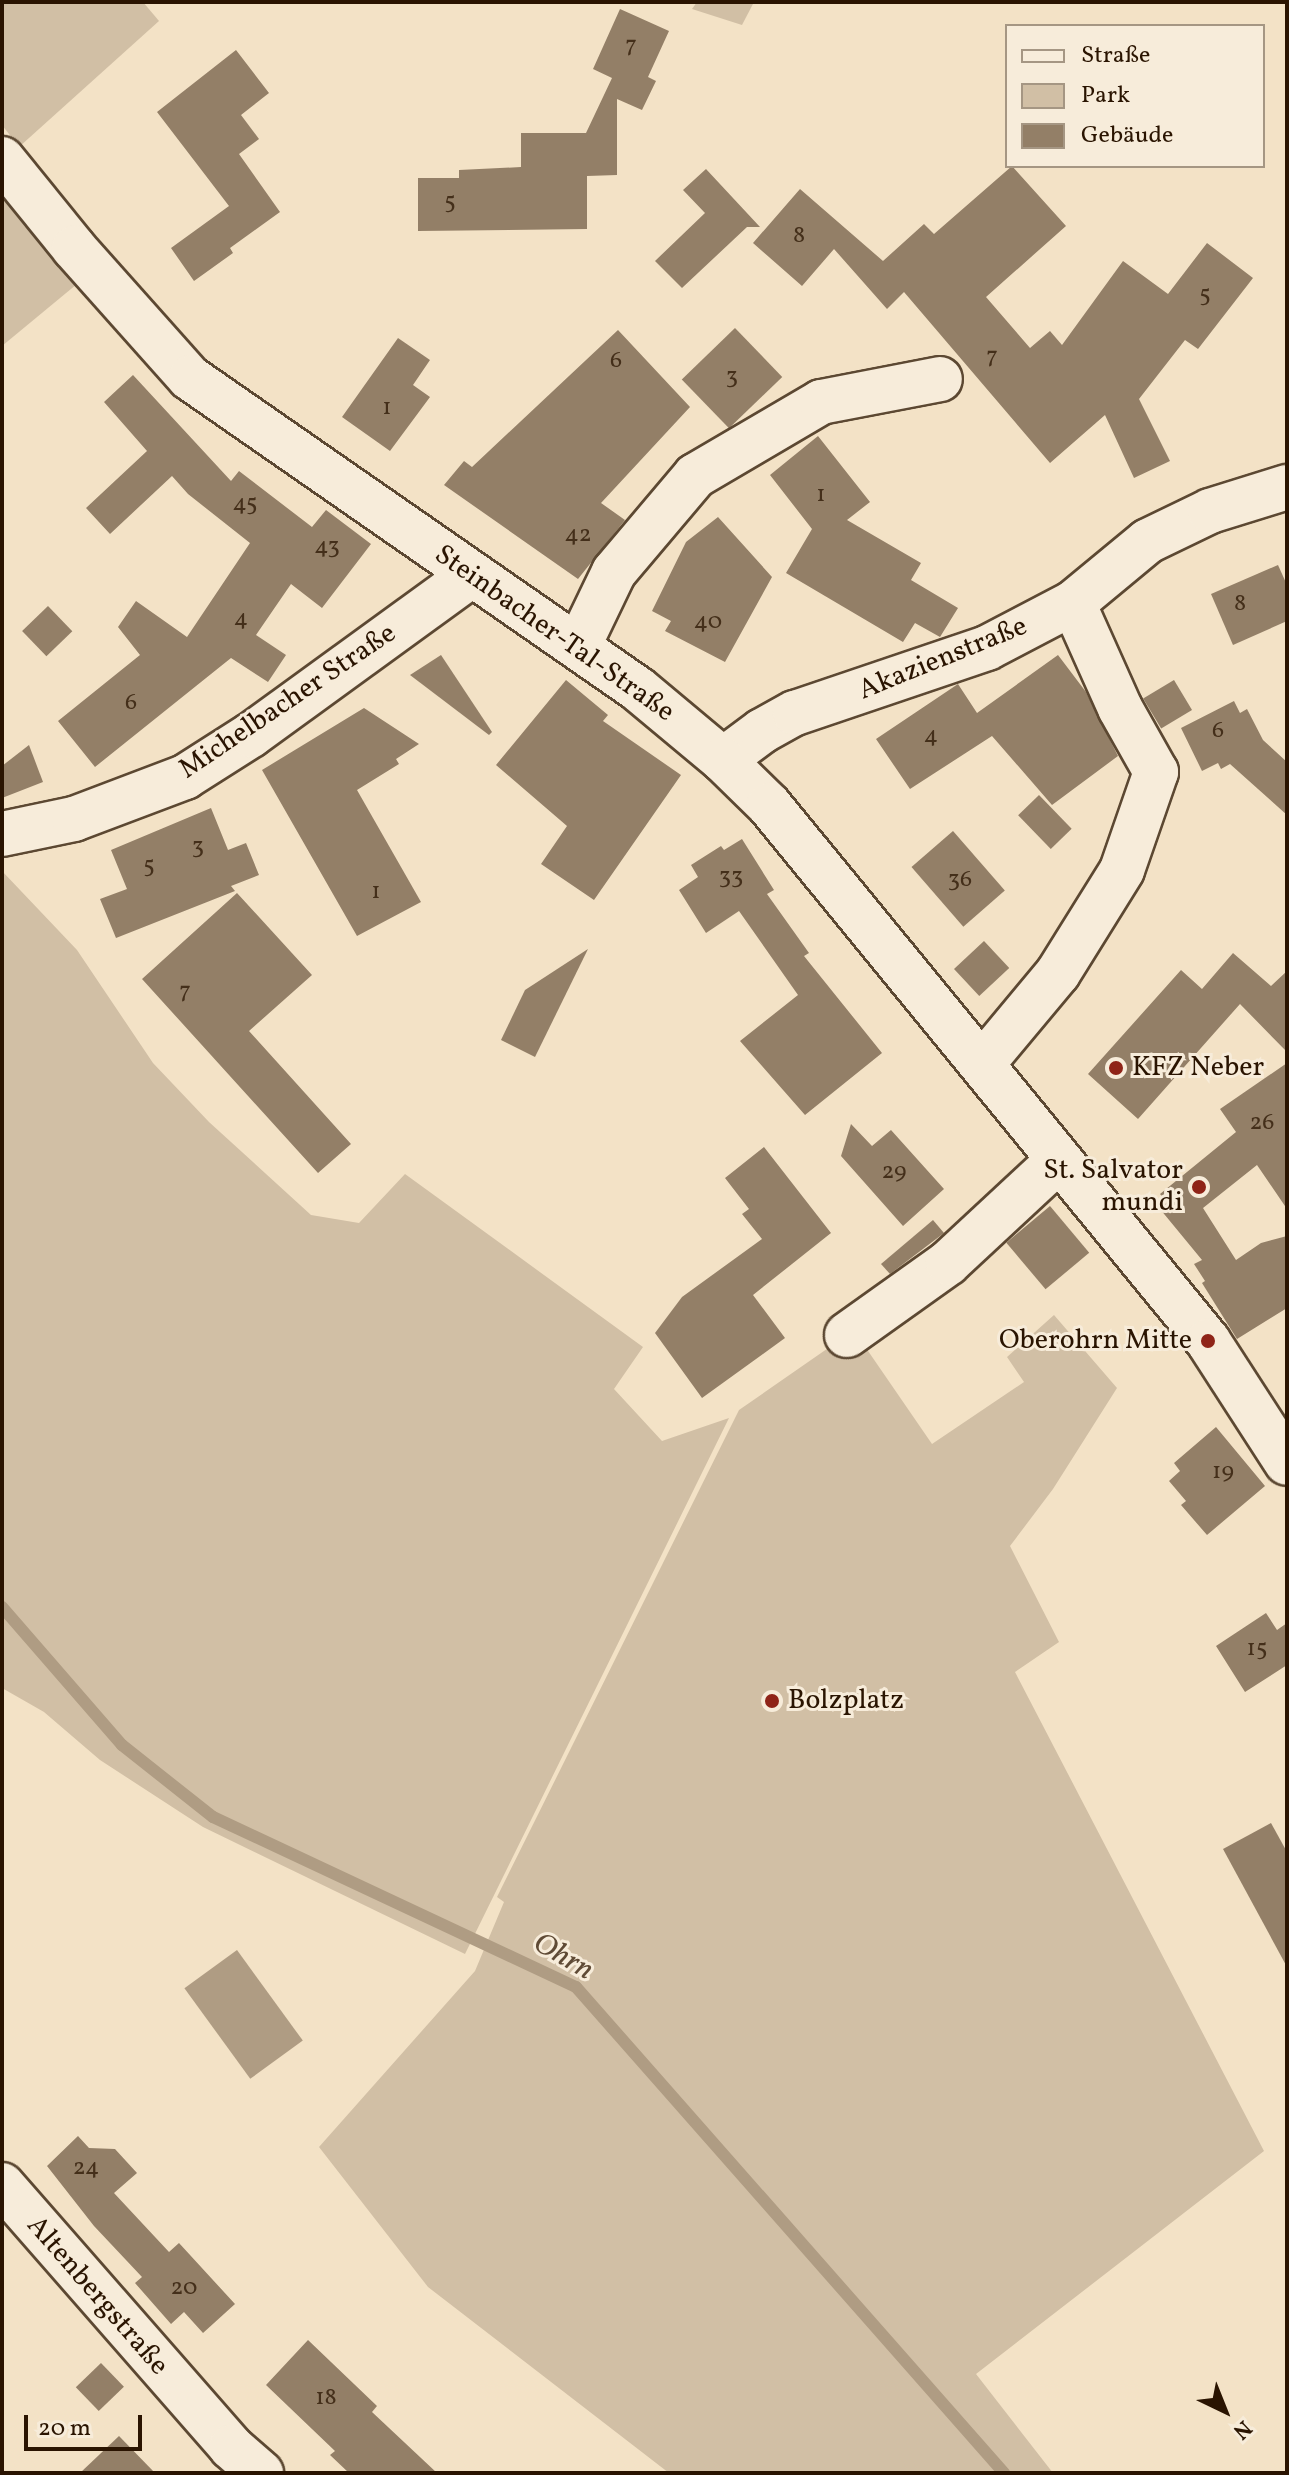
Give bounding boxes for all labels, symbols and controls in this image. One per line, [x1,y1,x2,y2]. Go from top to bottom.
legend [1005,24,1265,168]
house number: 7 [625,33,637,61]
text: Straße [1081,39,1150,73]
text: Park [1081,79,1130,113]
text: Gebäude [1081,119,1173,153]
house number: 5 [444,189,456,217]
house number: 8 [793,223,805,251]
house number: 5 [1199,282,1211,310]
house number: 7 [986,344,998,372]
house number: 6 [610,348,622,376]
house number: 3 [726,364,738,392]
house number: 1 [382,395,392,423]
house number: 1 [816,482,826,510]
house number: 45 [232,491,258,519]
house number: 42 [564,522,592,550]
house number: 43 [314,534,340,562]
street label: Steinbacher-Tal-Straße [427,538,681,730]
house number: 8 [1234,591,1246,619]
house number: 4 [234,606,248,634]
house number: 40 [694,609,722,637]
street label: Akazienstraße [854,610,1032,708]
street label: Michelbacher Straße [173,617,403,787]
house number: 6 [125,690,137,718]
house number: 6 [1212,718,1224,746]
house number: 4 [924,723,938,751]
house number: 3 [192,834,204,862]
house number: 5 [143,853,155,881]
house number: 33 [719,864,743,892]
house number: 36 [948,867,972,895]
house number: 1 [371,879,381,907]
house number: 7 [179,979,191,1007]
place label: KFZ Neber [1132,1051,1264,1085]
marker: KFZ Neber [1107,1059,1125,1077]
house number: 26 [1249,1110,1275,1138]
place label: St. Salvator mundi [1043,1154,1183,1220]
house number: 29 [881,1159,907,1187]
marker: St. Salvator mundi [1190,1178,1208,1196]
place label: Oberohrn Mitte [999,1324,1192,1358]
marker: Oberohrn Mitte [1199,1332,1217,1350]
house number: 19 [1212,1459,1234,1487]
house number: 15 [1247,1636,1267,1664]
place label: Bolzplatz [788,1684,904,1718]
marker: Bolzplatz [763,1692,781,1710]
water label: Ohrn [526,1925,600,1989]
house number: 24 [73,2155,99,2183]
street label: Altenbergstraße [19,2210,175,2382]
house number: 20 [170,2275,198,2303]
north arrow [1185,2371,1265,2451]
house number: 18 [315,2385,337,2413]
scale bar [28,2399,146,2449]
text: 20 m [38,2412,91,2446]
text: N [1225,2412,1258,2446]

